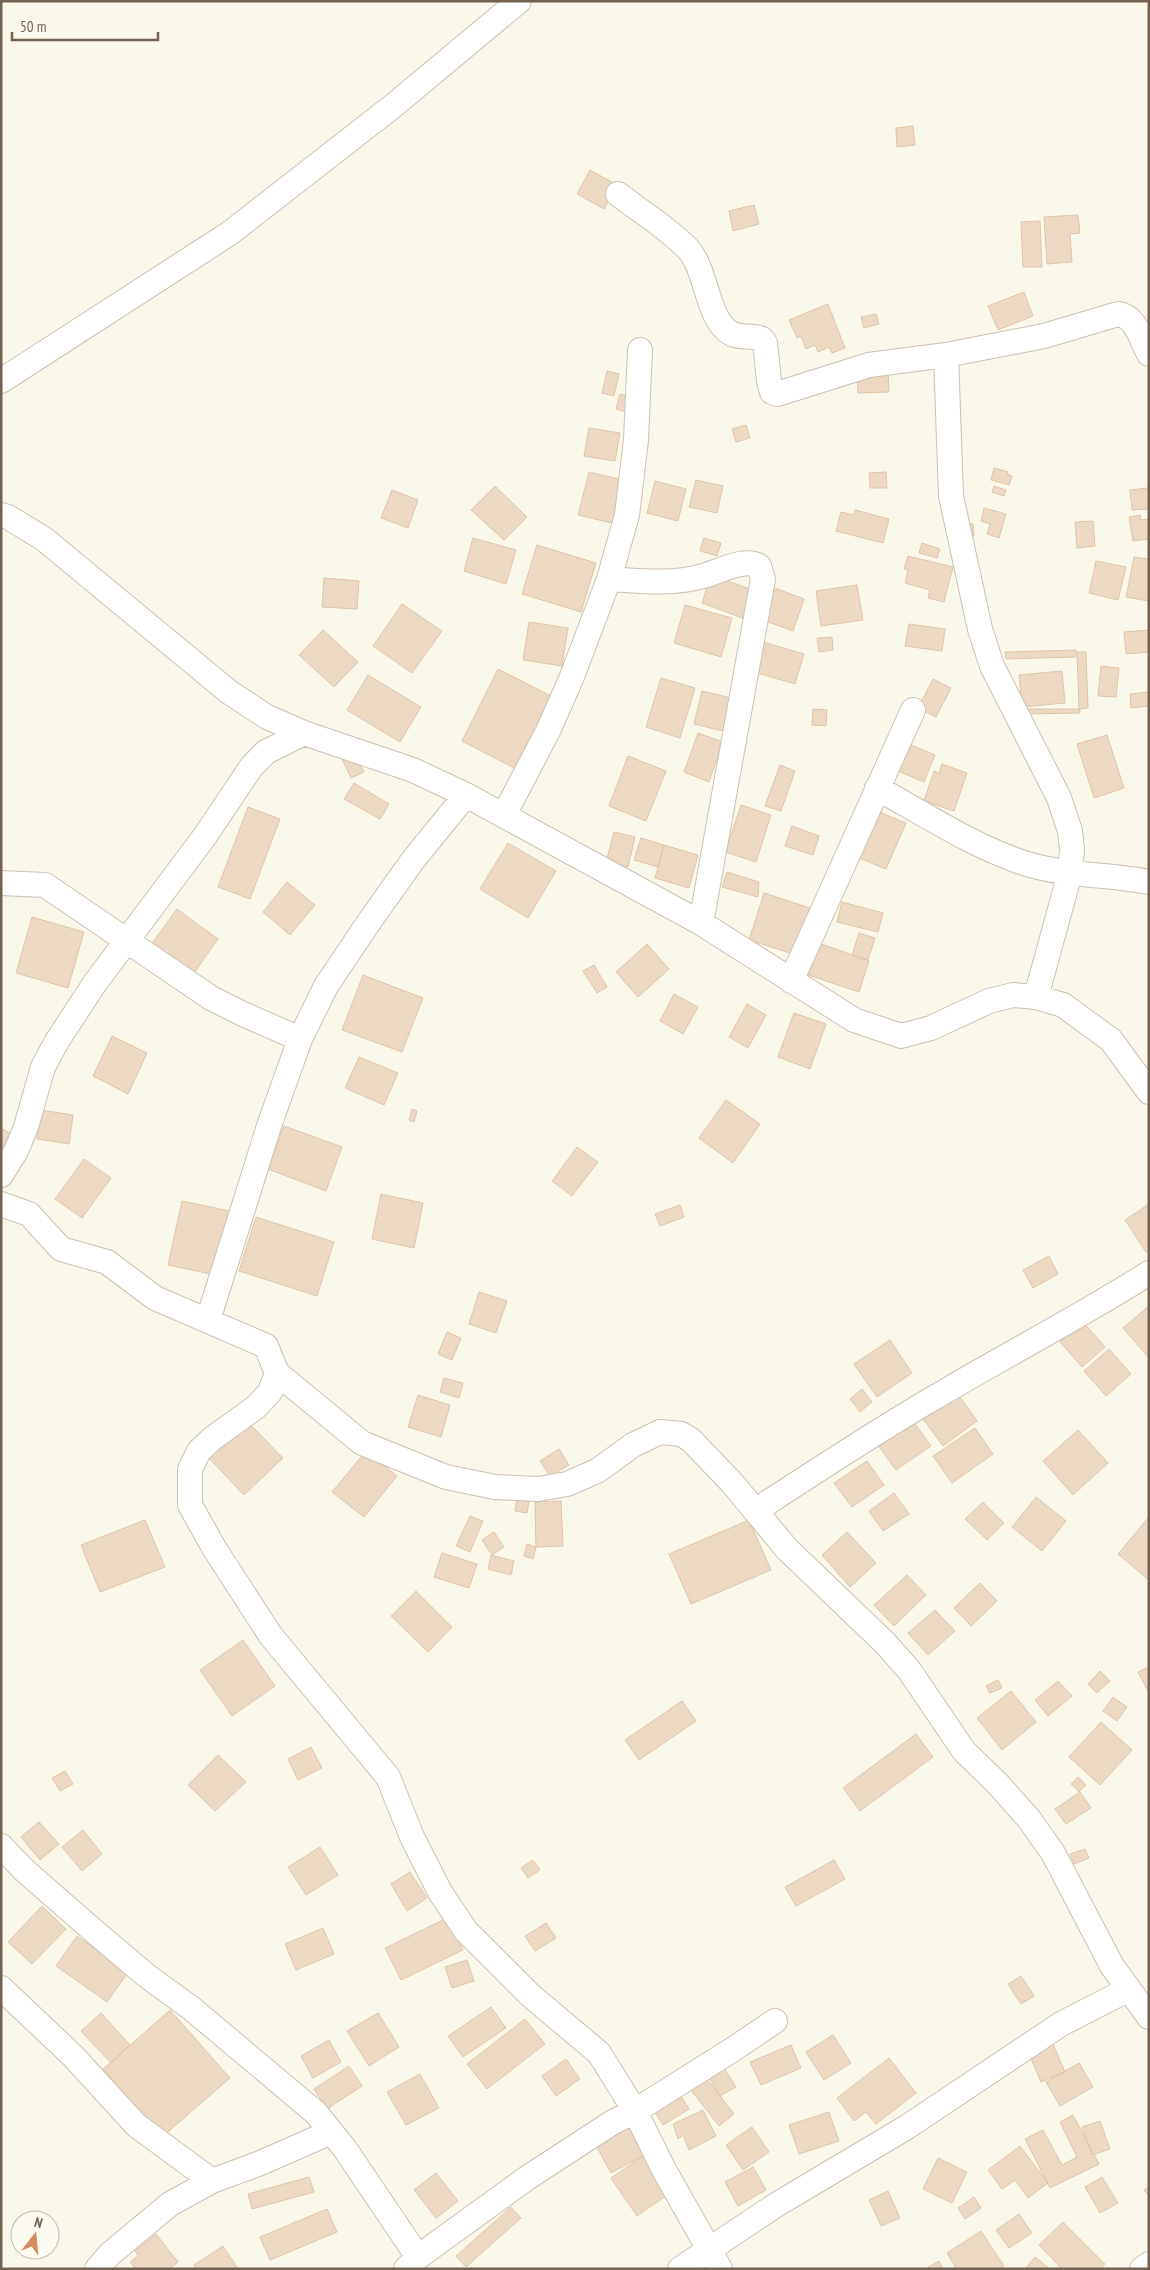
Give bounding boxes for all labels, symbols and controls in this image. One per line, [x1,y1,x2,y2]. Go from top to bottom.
scale bar [12,10,159,42]
text: 50 m [20,17,46,36]
north arrow [10,2210,60,2260]
text: N [32,2213,45,2232]

